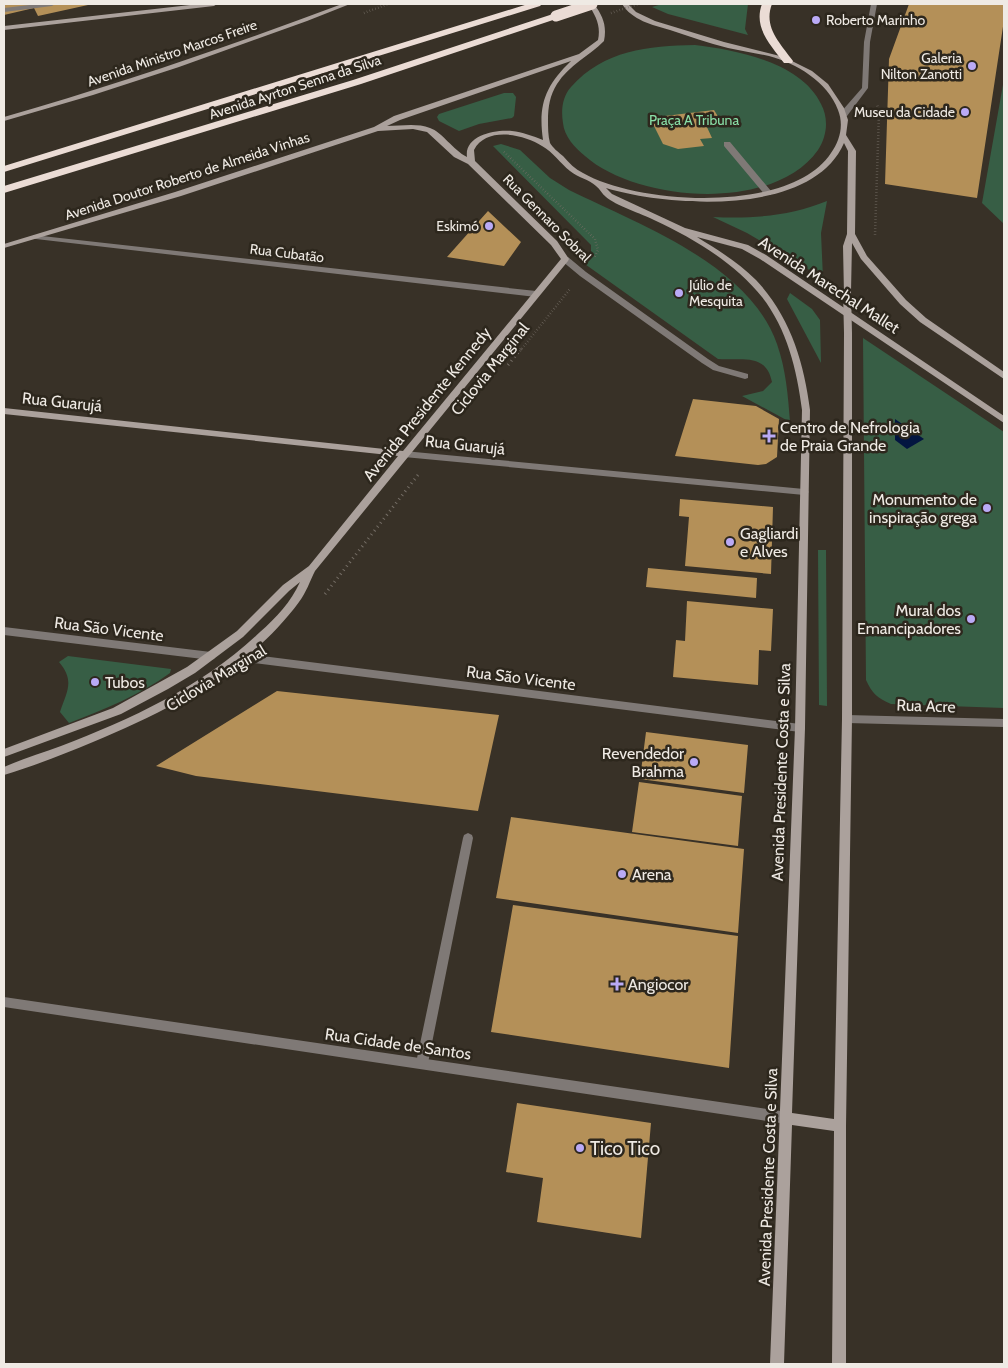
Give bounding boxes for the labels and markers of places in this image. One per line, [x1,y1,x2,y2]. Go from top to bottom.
place label: Roberto Marinho [826,11,926,29]
marker: Roberto Marinho [810,14,822,26]
place label: Galeria Nilton Zanotti [881,49,962,83]
marker: Galeria Nilton Zanotti [966,60,978,72]
place label: Museu da Cidade [854,103,955,121]
marker: Museu da Cidade [959,106,971,118]
place label: Eskimó [436,217,479,235]
marker: Eskimó [483,220,495,232]
place label: Júlio de Mesquita [688,276,743,310]
marker: Júlio de Mesquita [673,287,685,299]
place label: Centro de Nefrologia de Praia Grande [780,418,920,455]
marker: Centro de Nefrologia de Praia Grande [762,429,776,443]
place label: Monumento de inspiração grega [869,490,977,527]
marker: Monumento de inspiração grega [981,502,993,514]
place label: Gagliardi e Alves [740,524,798,561]
marker: Gagliardi e Alves [724,536,736,548]
place label: Mural dos Emancipadores [857,601,961,638]
marker: Mural dos Emancipadores [965,613,977,625]
place label: Tubos [105,673,145,692]
marker: Tubos [89,676,101,688]
place label: Revendedor Brahma [602,744,685,781]
marker: Revendedor Brahma [688,756,700,768]
place label: Arena [632,865,672,884]
marker: Arena [616,868,628,880]
place label: Angiocor [628,975,689,994]
marker: Angiocor [610,977,624,991]
place label: Tico Tico [590,1137,660,1160]
marker: Tico Tico [574,1142,586,1154]

